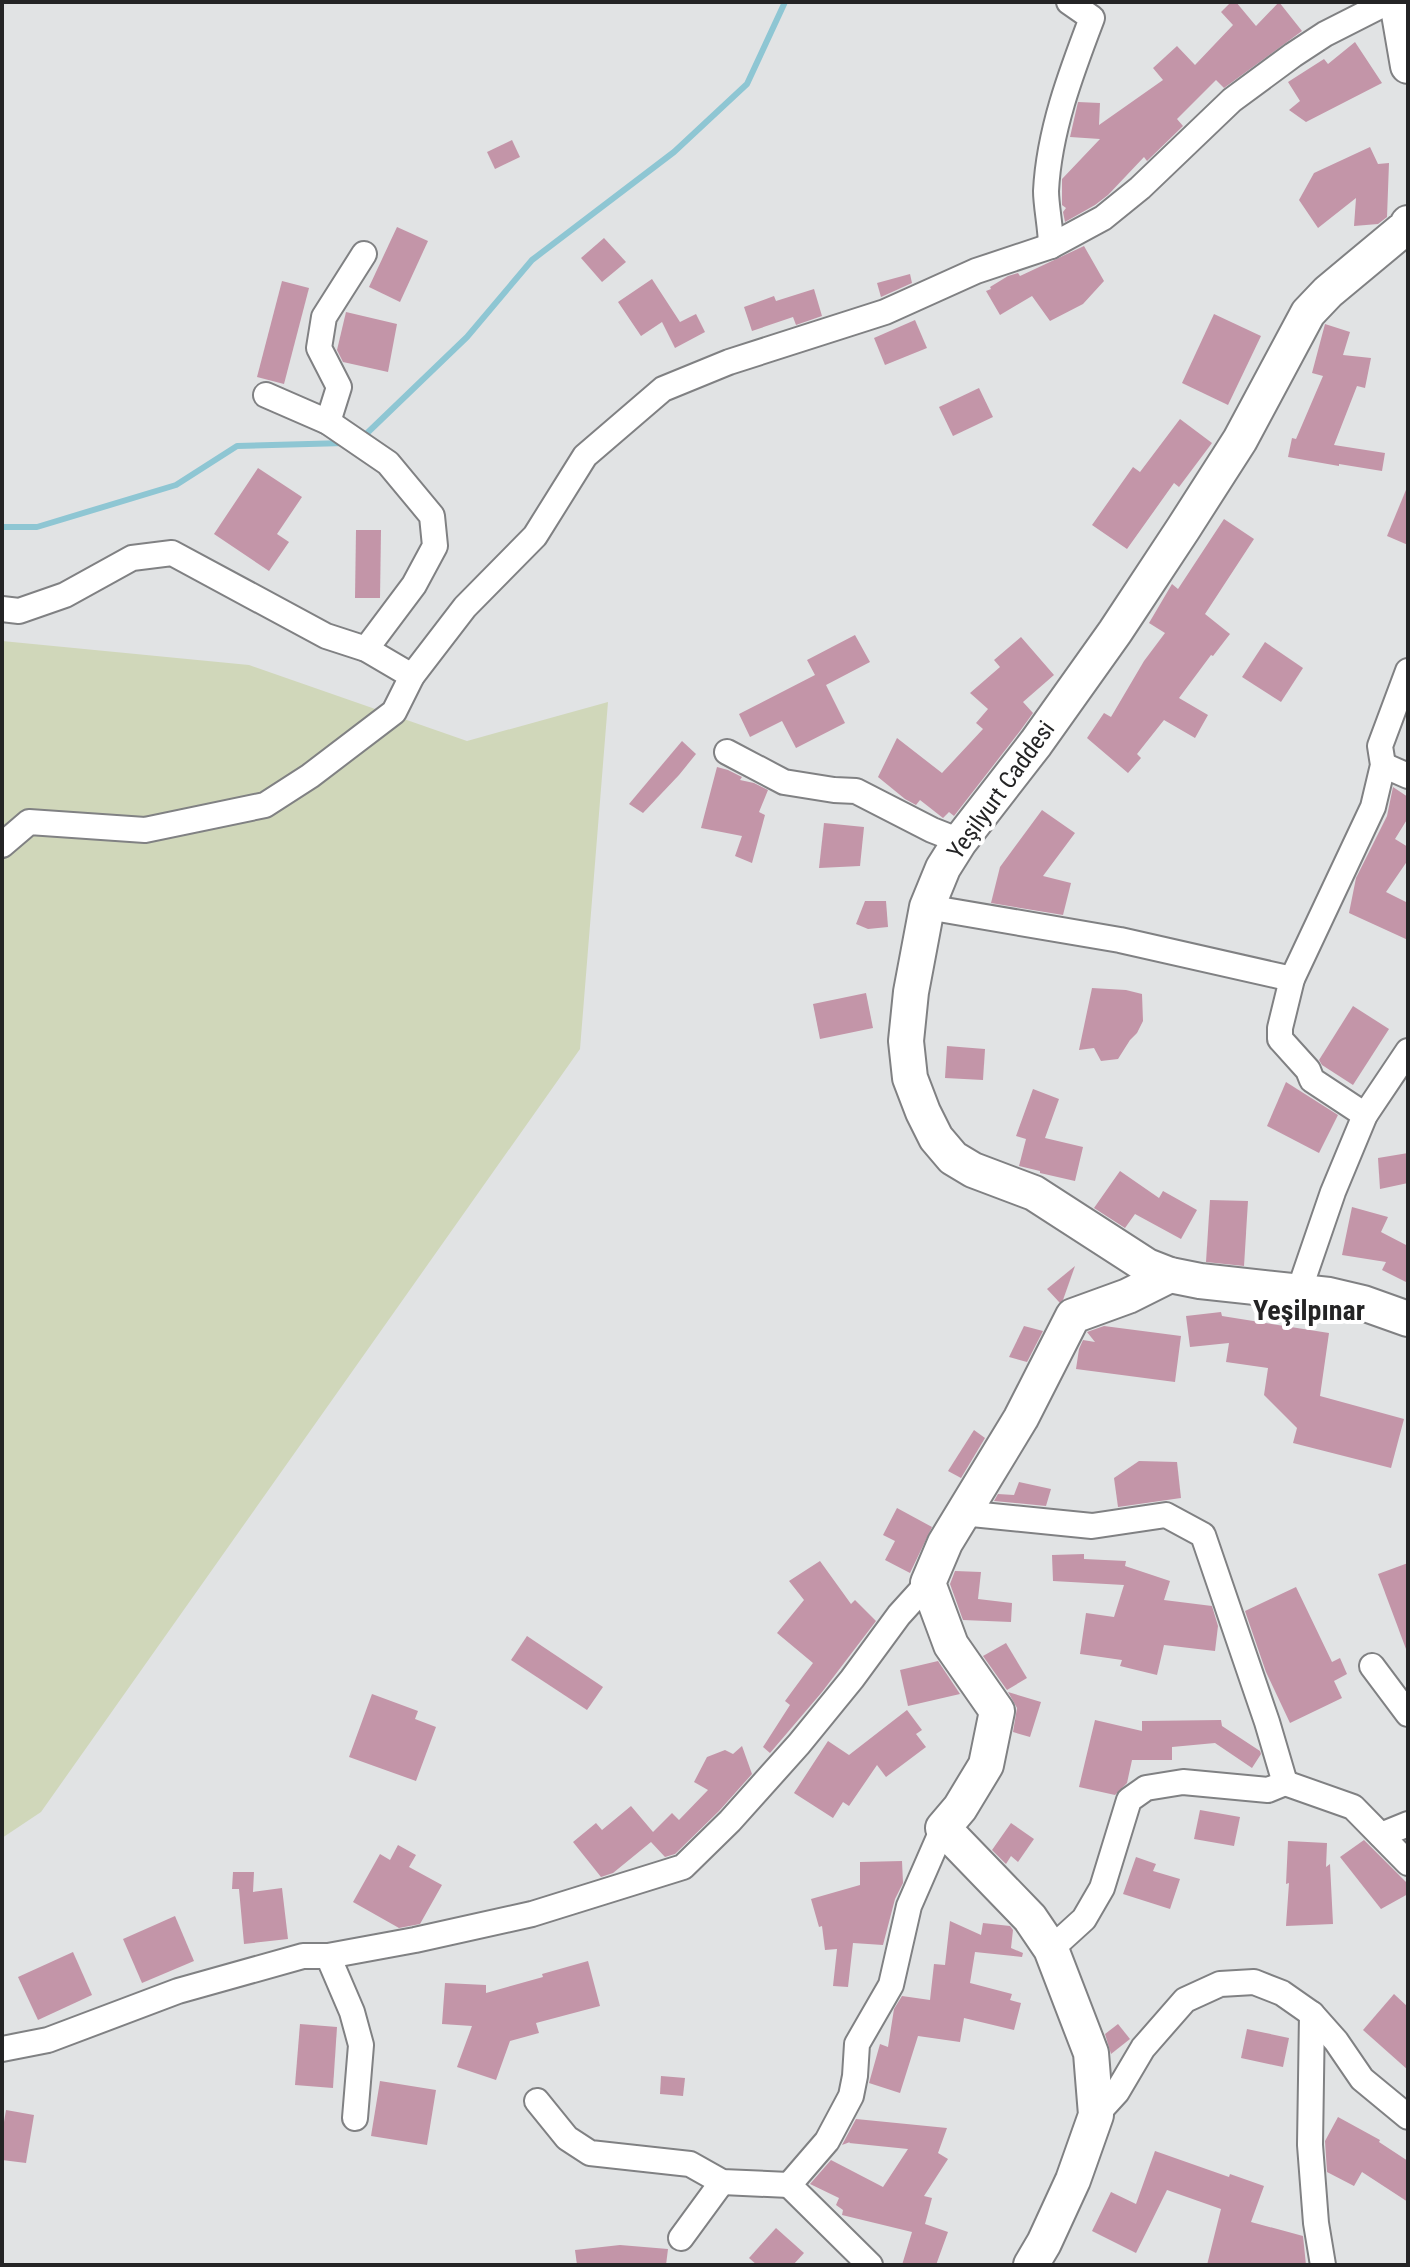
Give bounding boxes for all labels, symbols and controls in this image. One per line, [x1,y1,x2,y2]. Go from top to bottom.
street label: Yeşilyurt Caddesi [942,716,1060,864]
district label: Yeşilpınar [1253,1294,1365,1327]

